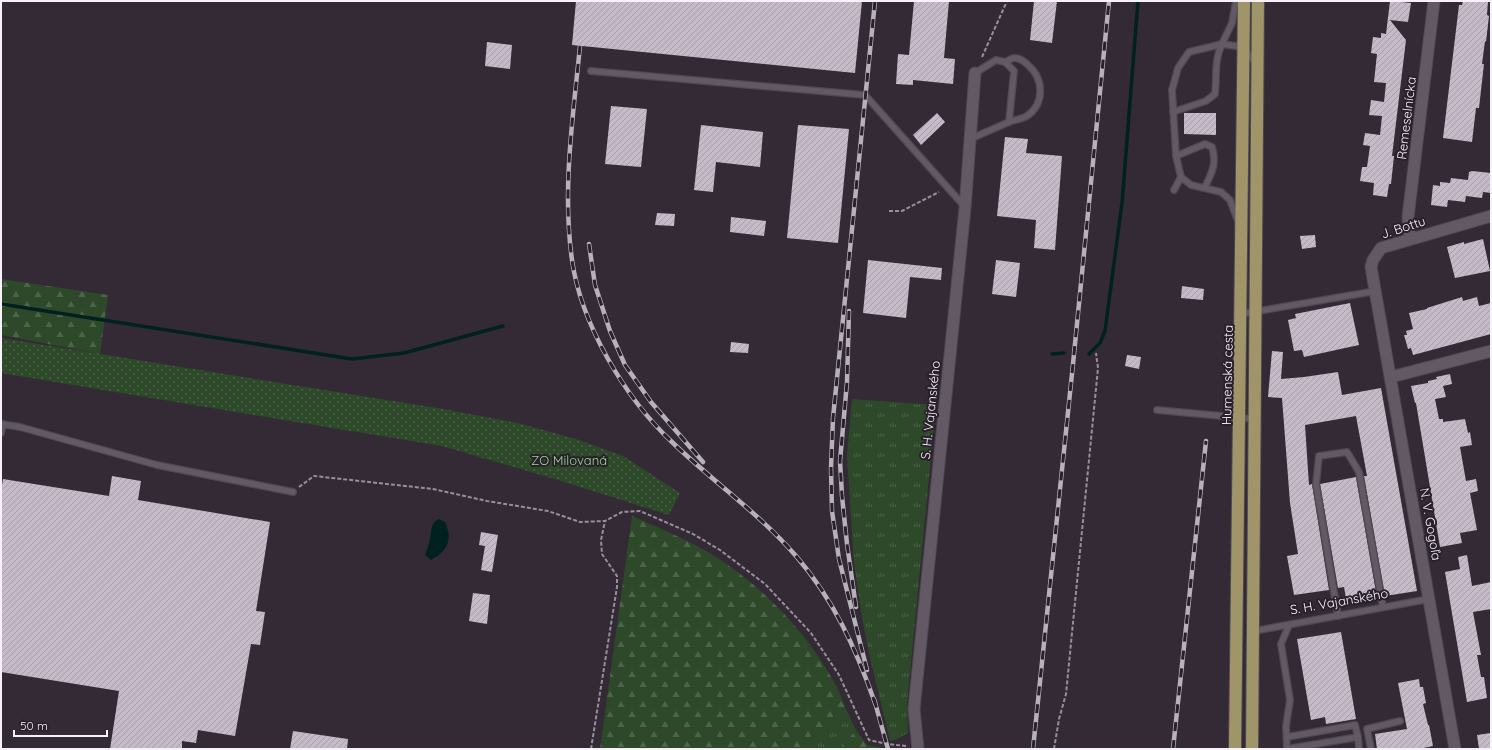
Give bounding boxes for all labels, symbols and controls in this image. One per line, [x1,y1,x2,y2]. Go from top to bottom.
street label: Remeselnícka [1393,76,1419,160]
street label: J. Bottu [1379,212,1427,242]
street label: Humenská cesta [1218,325,1236,425]
street label: S. H. Vajanského [917,360,943,460]
park label: ZO Milovaná [531,452,607,468]
street label: N. V. Gogoľa [1417,486,1445,562]
street label: S. H. Vajanského [1289,584,1389,617]
scale bar [14,712,107,738]
text: 50 m [20,718,48,733]

